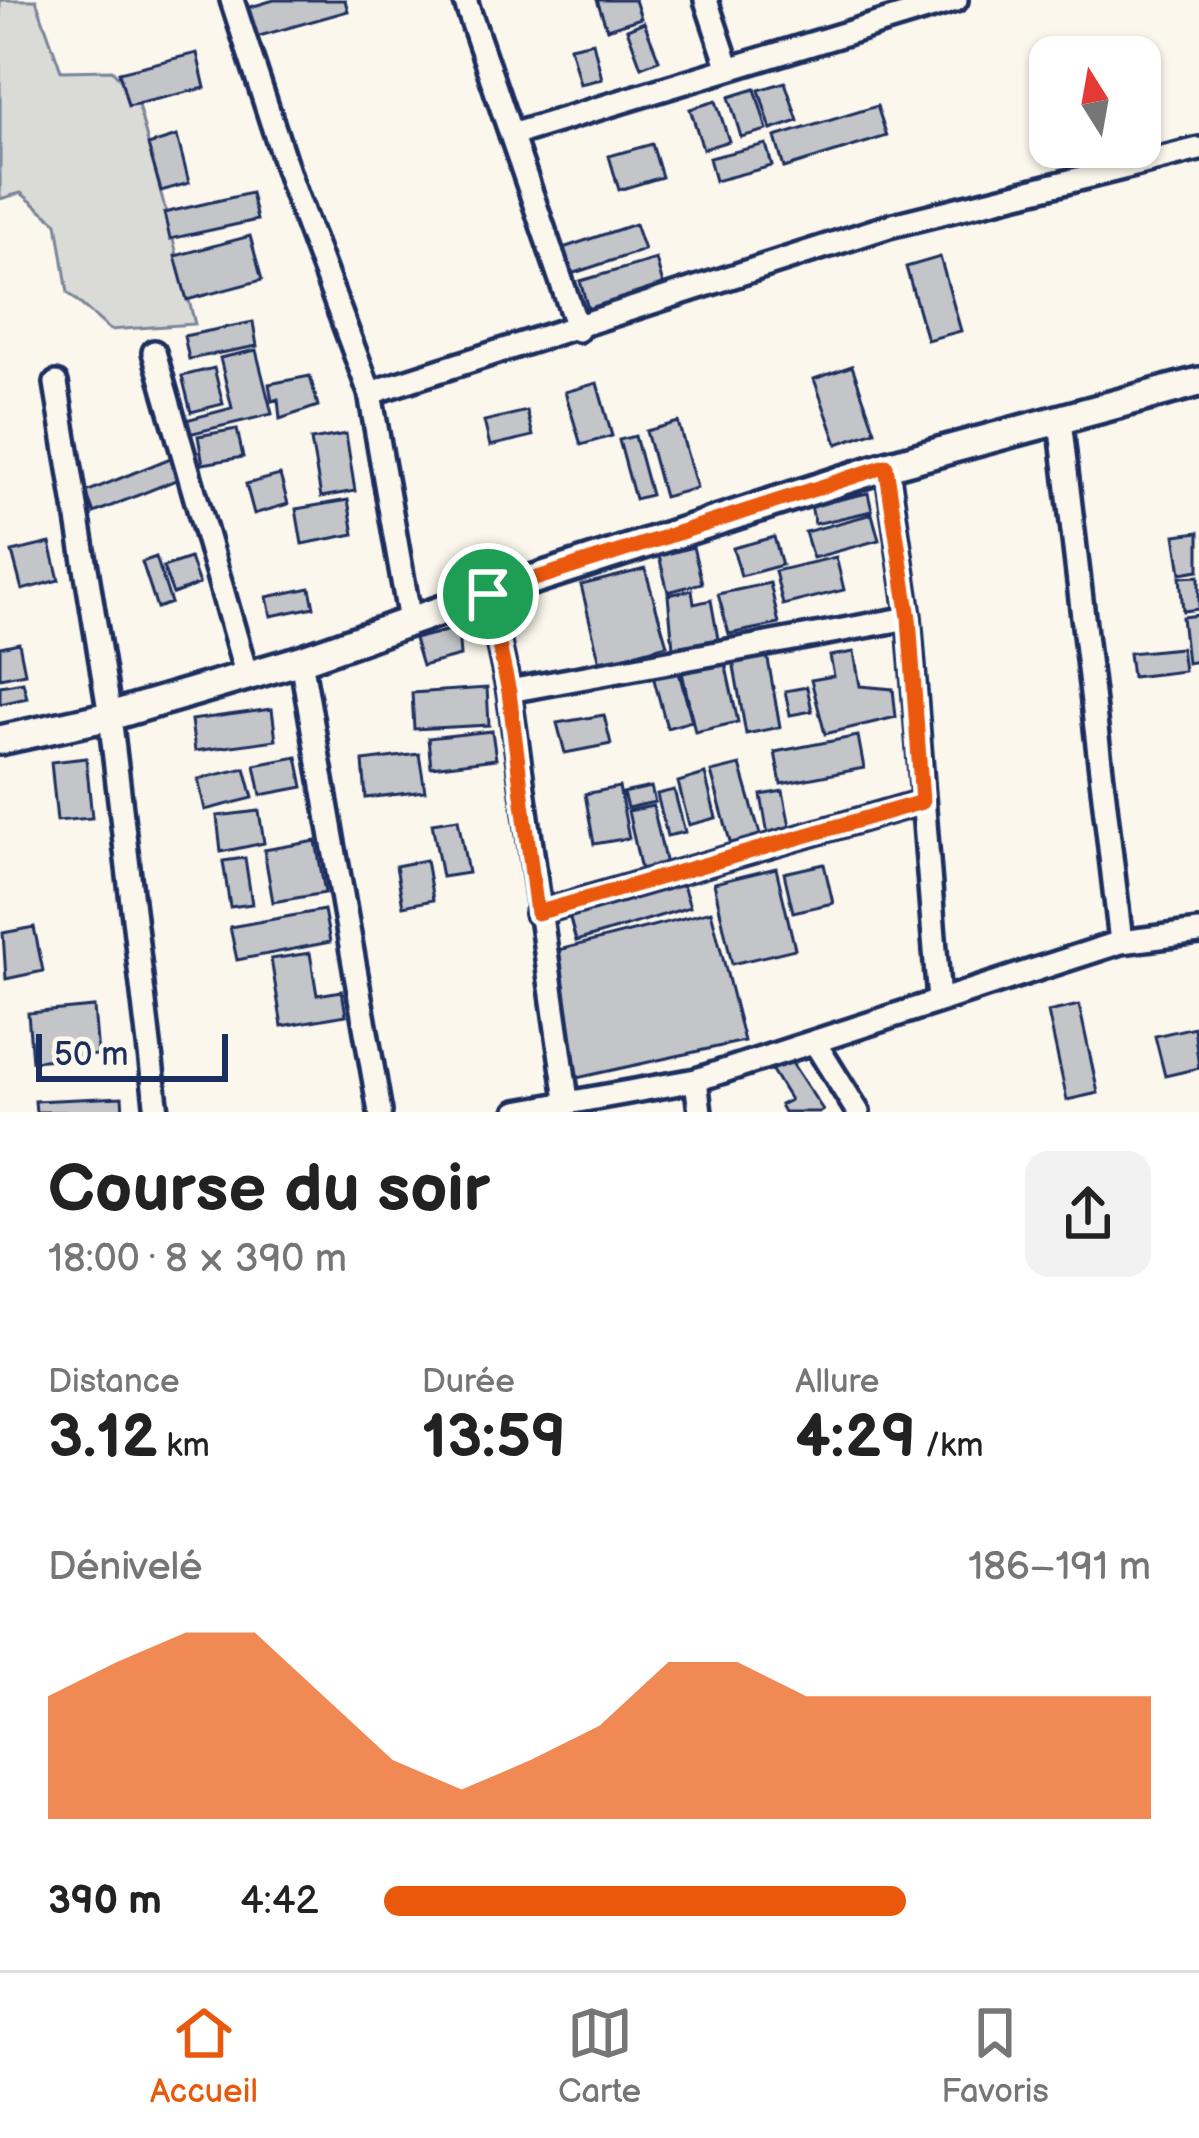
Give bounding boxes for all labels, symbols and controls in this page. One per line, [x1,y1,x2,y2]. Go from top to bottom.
north arrow [1029,36,1161,168]
map controls [1029,36,1161,168]
pin [437,543,539,645]
icon: arrive [455,561,521,627]
scale bar [36,1028,228,1081]
text: 50 m [54,1035,129,1075]
text: Course du soir [48,1151,490,1230]
button: share [1025,1151,1151,1277]
text: 18:00 · 8 × 390 m [48,1236,347,1283]
text: Distance [48,1362,180,1402]
text: Durée [422,1362,515,1402]
text: Allure [795,1362,879,1402]
text: 3.12 [48,1402,157,1474]
text: 13:59 [422,1402,566,1474]
text: 4:29 [795,1402,916,1474]
text: km [157,1426,210,1466]
text: /km [916,1426,983,1466]
text: Dénivelé [48,1544,202,1591]
text: 186–191 m [968,1544,1151,1591]
text: 390 m [48,1878,162,1925]
text: 4:42 [240,1878,318,1925]
tab: Accueil [150,2000,258,2112]
tab: Carte [558,2000,641,2112]
tab: Favoris [941,2000,1049,2112]

